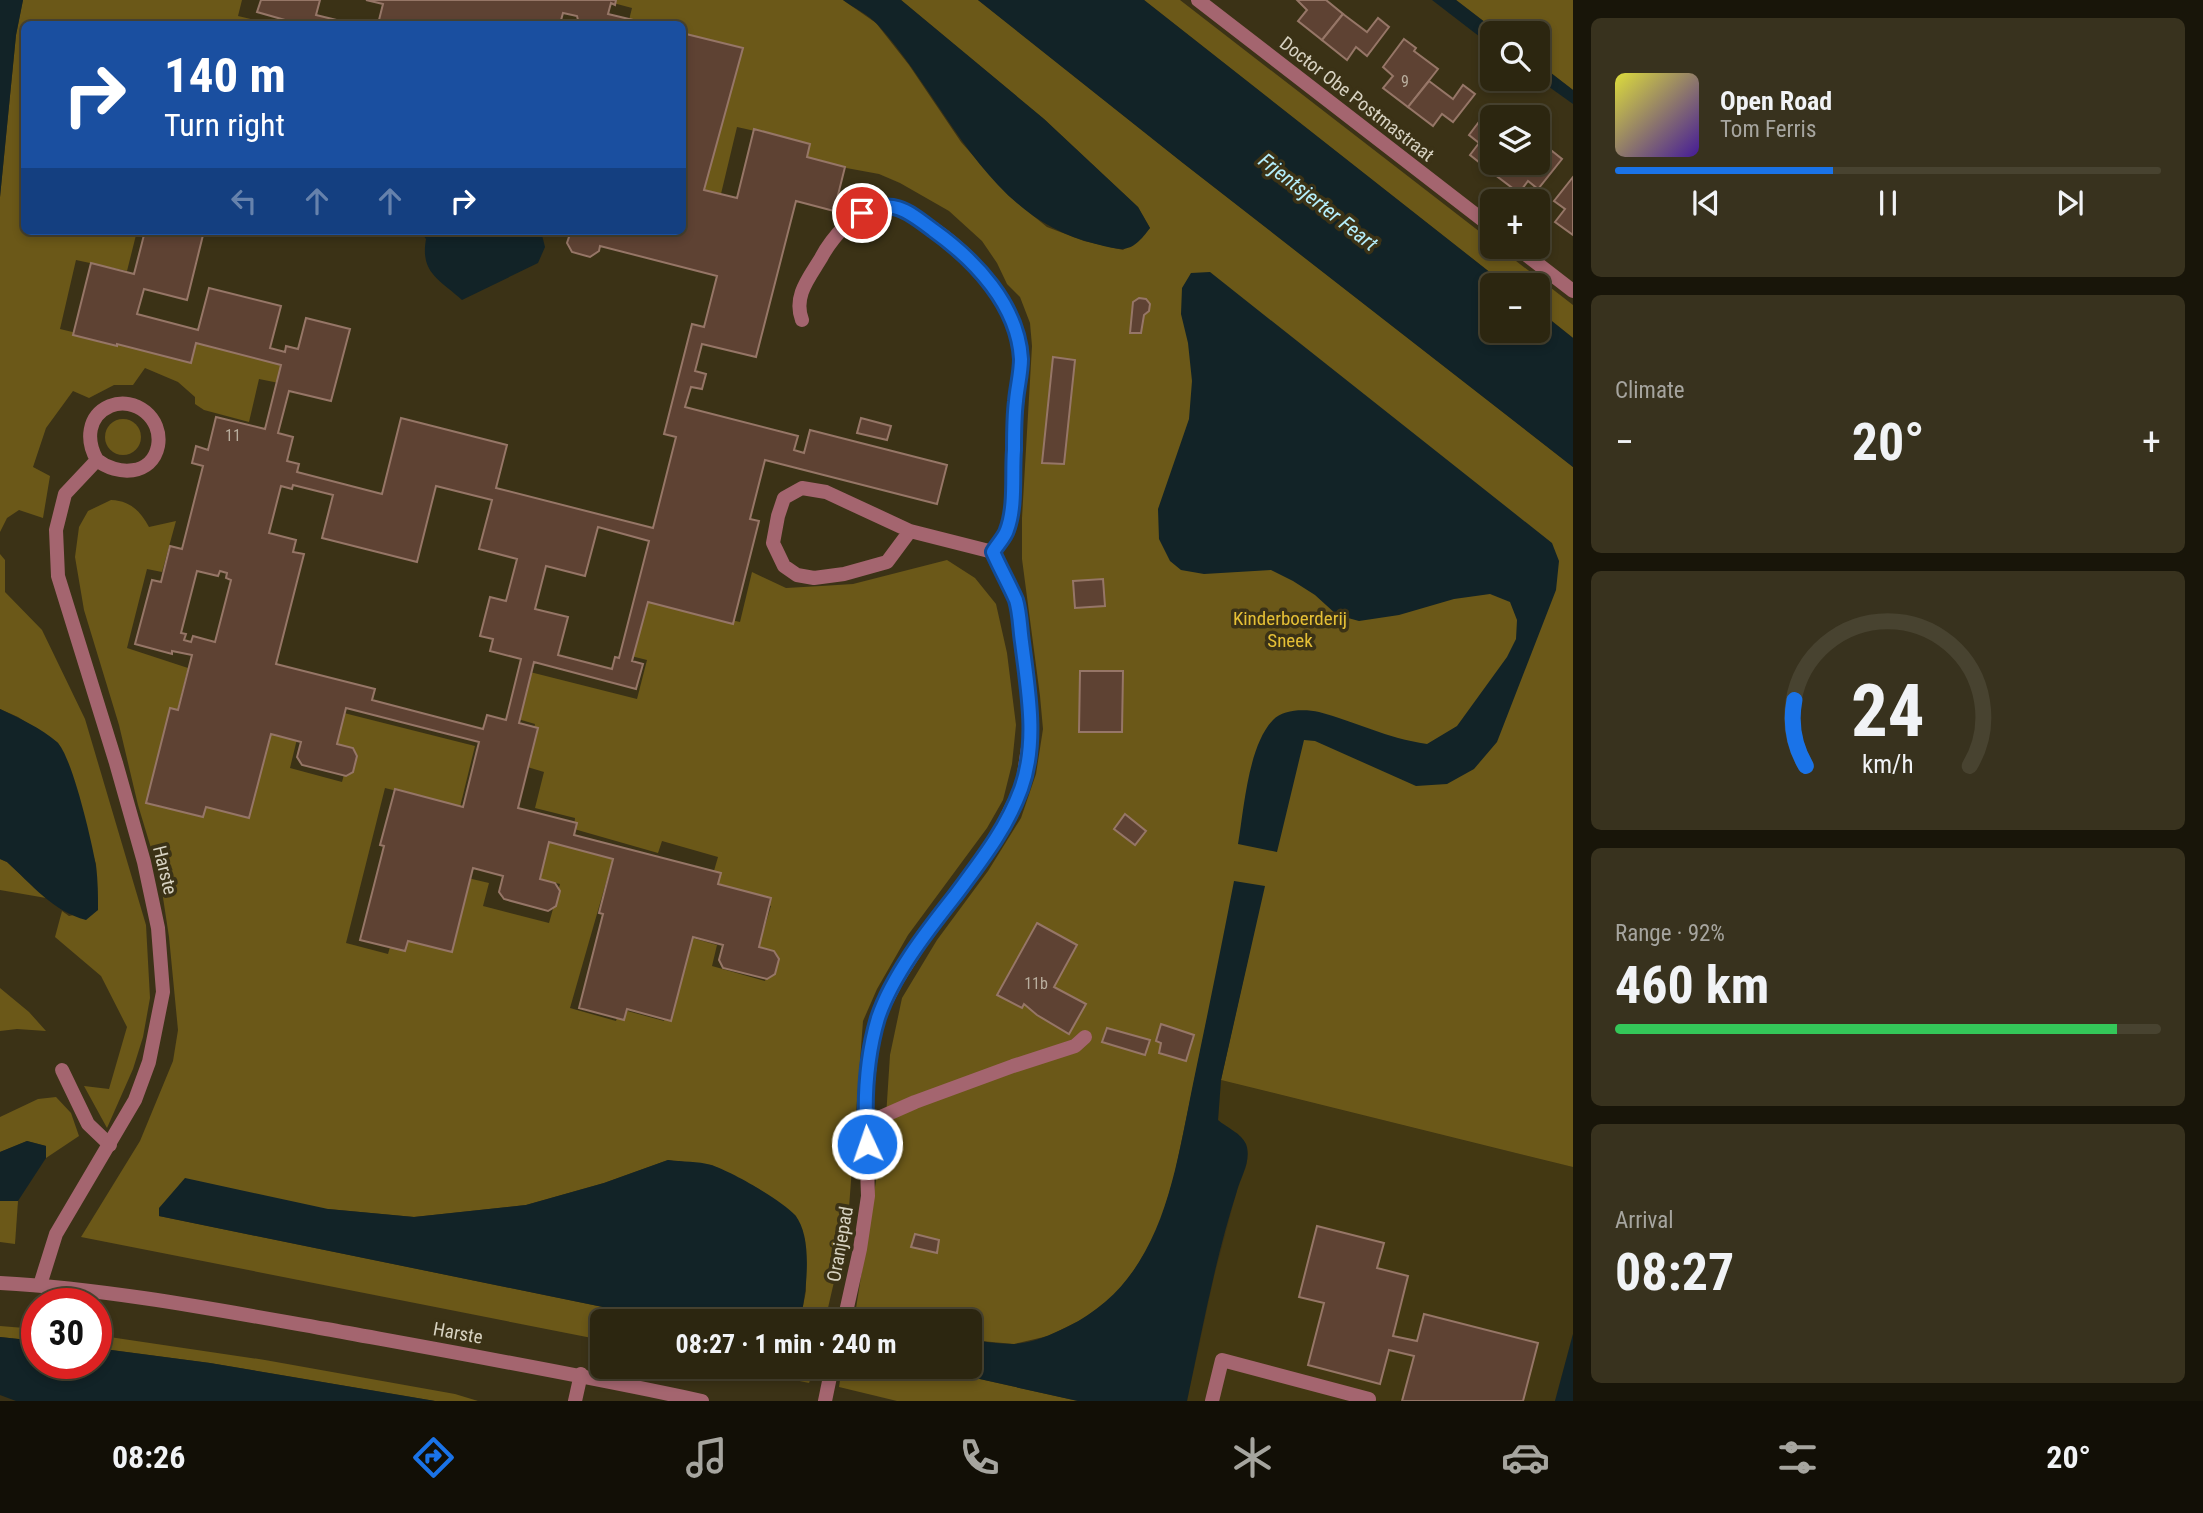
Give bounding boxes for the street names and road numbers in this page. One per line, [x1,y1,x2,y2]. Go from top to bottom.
street label: Doctor Obe Postmastraat [1275,32,1439,166]
street label: Harste [148,843,182,897]
street label: Oranjepad [822,1204,858,1284]
street label: Harste [431,1317,485,1349]

